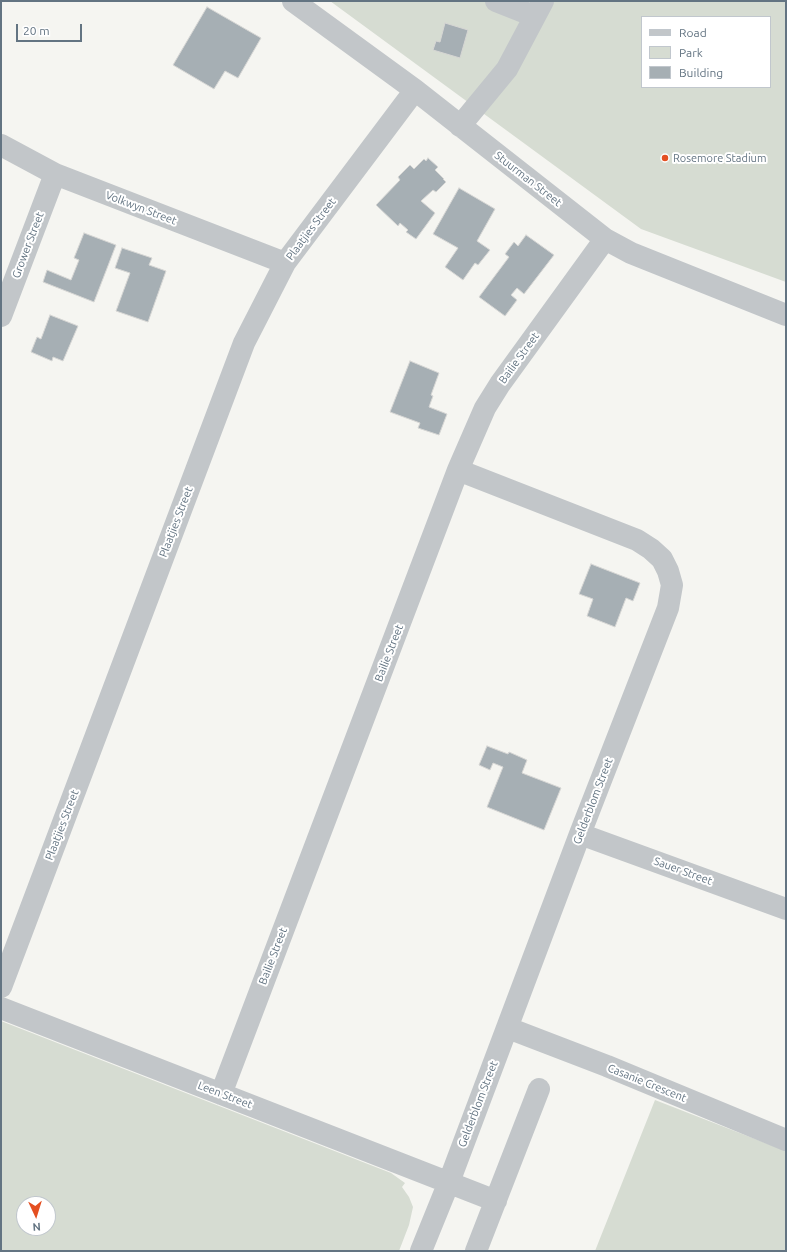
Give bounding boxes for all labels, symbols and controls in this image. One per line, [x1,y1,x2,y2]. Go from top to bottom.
scale bar [18,16,84,42]
legend [641,16,771,88]
text: 20 m [23,24,50,37]
text: Road [679,26,707,39]
text: Park [679,46,703,59]
text: Building [679,66,723,79]
street label: Stuurman Street [492,149,564,209]
place label: Rosemore Stadium [673,151,766,165]
marker: Rosemore Stadium [660,153,670,163]
street label: Volkwyn Street [104,188,178,228]
street label: Plaatjies Street [283,195,339,263]
street label: Grower Street [9,210,47,280]
street label: Bailie Street [496,330,542,386]
street label: Plaatjies Street [156,485,196,559]
street label: Bailie Street [372,623,406,683]
street label: Gelderblom Street [570,756,616,846]
street label: Plaatjies Street [42,788,82,862]
street label: Sauer Street [652,854,714,888]
street label: Bailie Street [256,926,290,986]
street label: Gelderblom Street [455,1059,501,1149]
street label: Casanie Crescent [606,1061,688,1105]
street label: Leen Street [196,1079,254,1111]
north arrow [16,1196,56,1236]
text: N [32,1221,41,1233]

